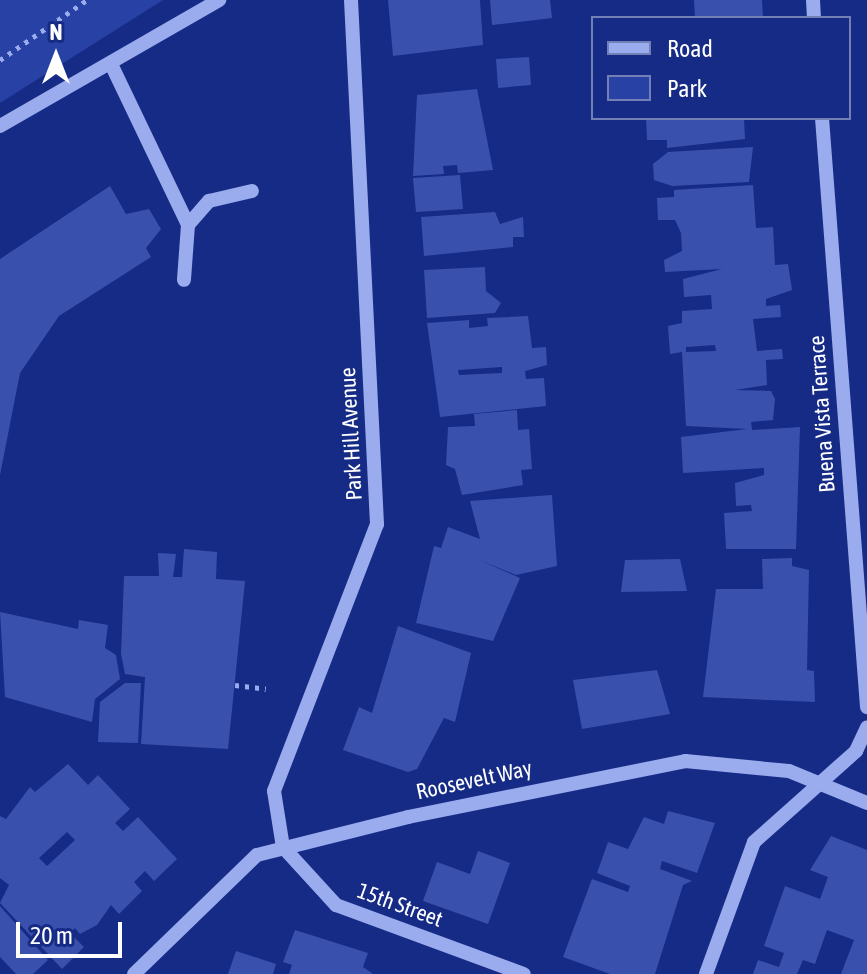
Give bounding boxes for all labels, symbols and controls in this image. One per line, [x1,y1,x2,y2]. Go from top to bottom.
north arrow [16,16,96,96]
legend [591,16,851,120]
text: N [50,19,62,45]
text: Road [667,35,713,62]
text: Park [667,75,707,102]
street label: Buena Vista Terrace [803,335,841,493]
street label: Park Hill Avenue [334,367,368,501]
street label: Roosevelt Way [414,755,534,805]
street label: 15th Street [354,877,446,933]
scale bar [20,906,126,956]
text: 20 m [30,922,73,949]

